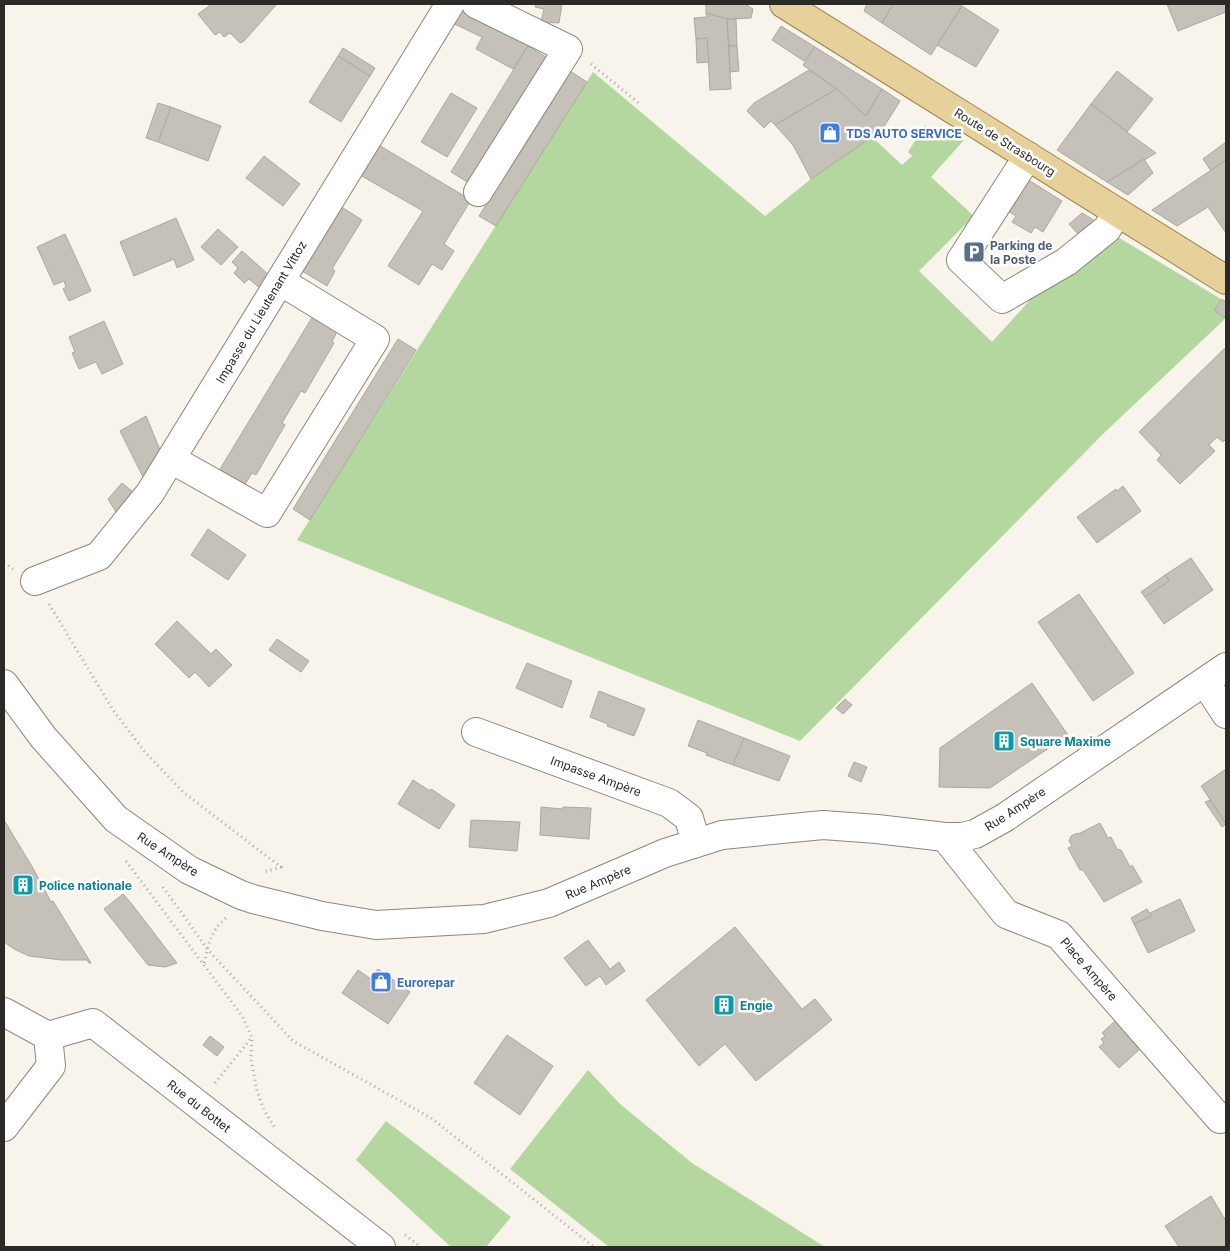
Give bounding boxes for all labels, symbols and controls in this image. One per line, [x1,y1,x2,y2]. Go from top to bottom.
street label: Route de Strasbourg [952,105,1058,179]
shop icon: TDS AUTO SERVICE [818,121,842,145]
place label: TDS AUTO SERVICE [846,126,962,141]
street label: Impasse du Lieutenant Vittoz [212,238,310,386]
place label: Parking de la Poste [990,238,1052,267]
parking icon: Parking de la Poste [962,240,986,264]
building icon: Square Maxime [992,729,1016,753]
place label: Square Maxime [1020,734,1111,749]
street label: Impasse Ampère [549,753,643,799]
street label: Rue Ampère [982,784,1048,834]
street label: Rue Ampère [135,829,201,879]
street label: Rue Ampère [563,861,633,903]
building icon: Police nationale [11,873,35,897]
place label: Police nationale [39,878,132,893]
street label: Place Ampère [1057,934,1121,1004]
shop icon: Eurorepar [369,970,393,994]
place label: Eurorepar [397,975,455,990]
building icon: Engie [712,993,736,1017]
place label: Engie [740,998,773,1013]
street label: Rue du Bottet [164,1077,234,1135]

